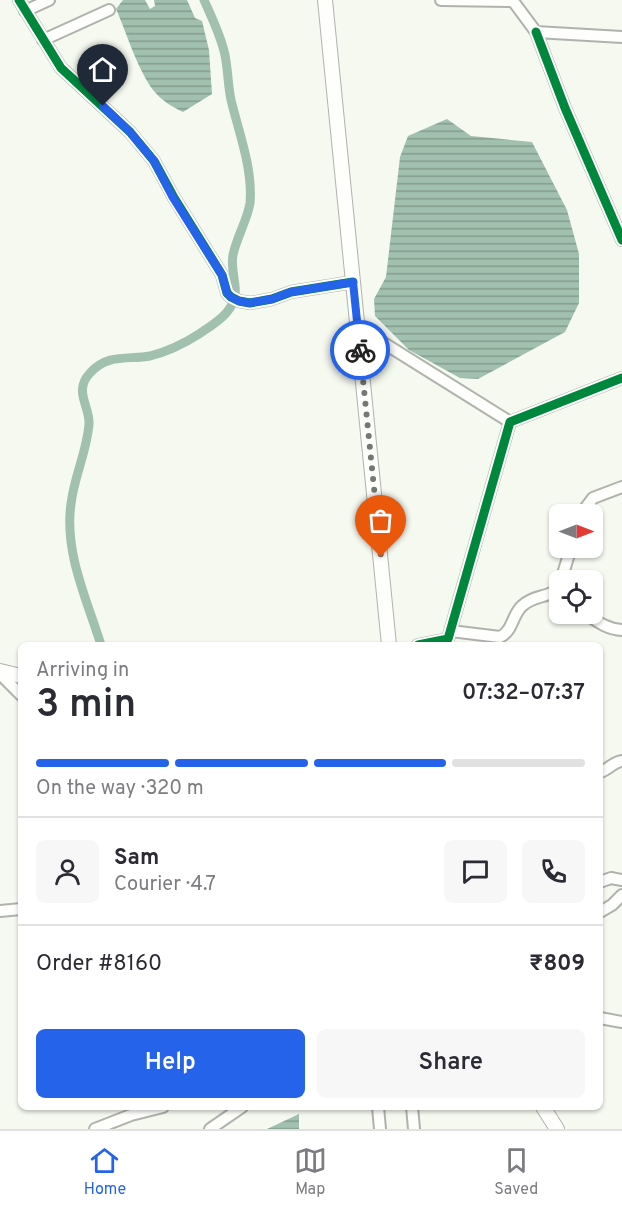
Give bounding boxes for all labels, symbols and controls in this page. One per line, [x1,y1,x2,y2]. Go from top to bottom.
pin [77,44,128,106]
icon: home [86,53,119,86]
courier [330,320,390,380]
icon: bike [344,334,377,367]
pin [355,495,406,557]
icon: bag [364,504,397,537]
north arrow [549,504,603,558]
map controls [549,504,603,624]
button: locate [549,570,603,624]
text: Arriving in [36,658,129,684]
text: 07:32–07:37 [462,680,585,707]
text: 3 min [36,682,136,731]
text: On the way · 320 m [36,776,204,802]
button: person [36,840,99,903]
button: chat [444,840,507,903]
button: phone [522,840,585,903]
text: Sam [114,845,159,872]
text: Courier · 4.7 [114,872,216,898]
text: Order #8160 [36,951,162,978]
text: ₹809 [529,951,585,978]
button: Help [36,1029,305,1098]
button: Share [317,1029,585,1098]
tab: Home [84,1144,126,1200]
tab: Map [294,1144,327,1200]
tab: Saved [494,1144,538,1200]

